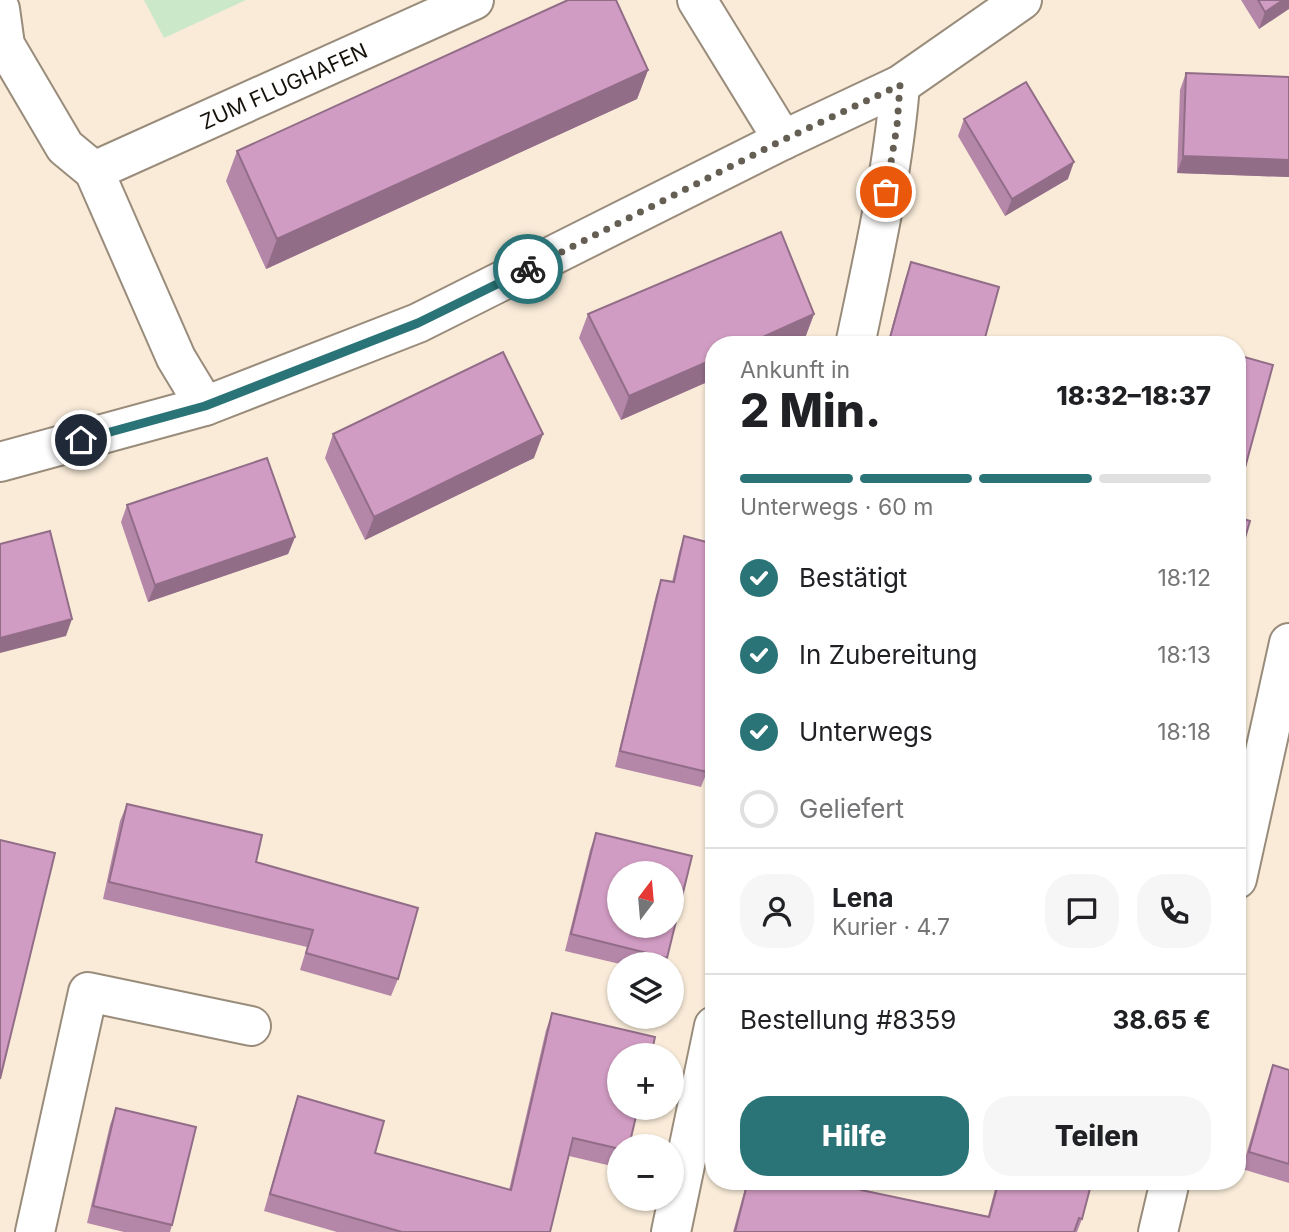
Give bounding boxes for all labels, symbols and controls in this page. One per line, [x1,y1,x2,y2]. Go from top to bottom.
street label: ZUM FLUGHAFEN [196,37,371,134]
pin [856,162,916,222]
icon: bag [867,173,905,211]
courier [493,234,563,304]
icon: bike [509,250,547,288]
text: Ankunft in [740,356,850,384]
text: 18:32–18:37 [1056,380,1211,411]
text: 2 Min. [740,382,881,438]
pin [51,410,111,470]
icon: home [62,421,100,459]
text: Unterwegs · 60 m [740,493,933,521]
icon: check [740,559,778,597]
text: Bestätigt [799,562,907,593]
text: 18:12 [1157,564,1211,592]
icon: check [740,636,778,674]
text: In Zubereitung [799,639,977,670]
text: 18:13 [1157,641,1211,669]
icon: check [740,713,778,751]
text: Unterwegs [799,716,933,747]
text: 18:18 [1157,718,1211,746]
text: Geliefert [799,793,904,824]
north arrow [607,861,684,938]
map controls [607,861,684,1211]
button: person [740,874,814,948]
button: chat [1045,874,1119,948]
button: phone [1137,874,1211,948]
text: Lena [832,882,893,913]
text: Kurier · 4.7 [832,913,950,941]
button: layers [607,952,684,1029]
text: Bestellung #8359 [740,1004,956,1035]
text: 38.65 € [1112,1004,1211,1035]
button: + [607,1043,684,1120]
button: Hilfe [740,1096,969,1176]
button: Teilen [983,1096,1211,1176]
button: − [607,1134,684,1211]

